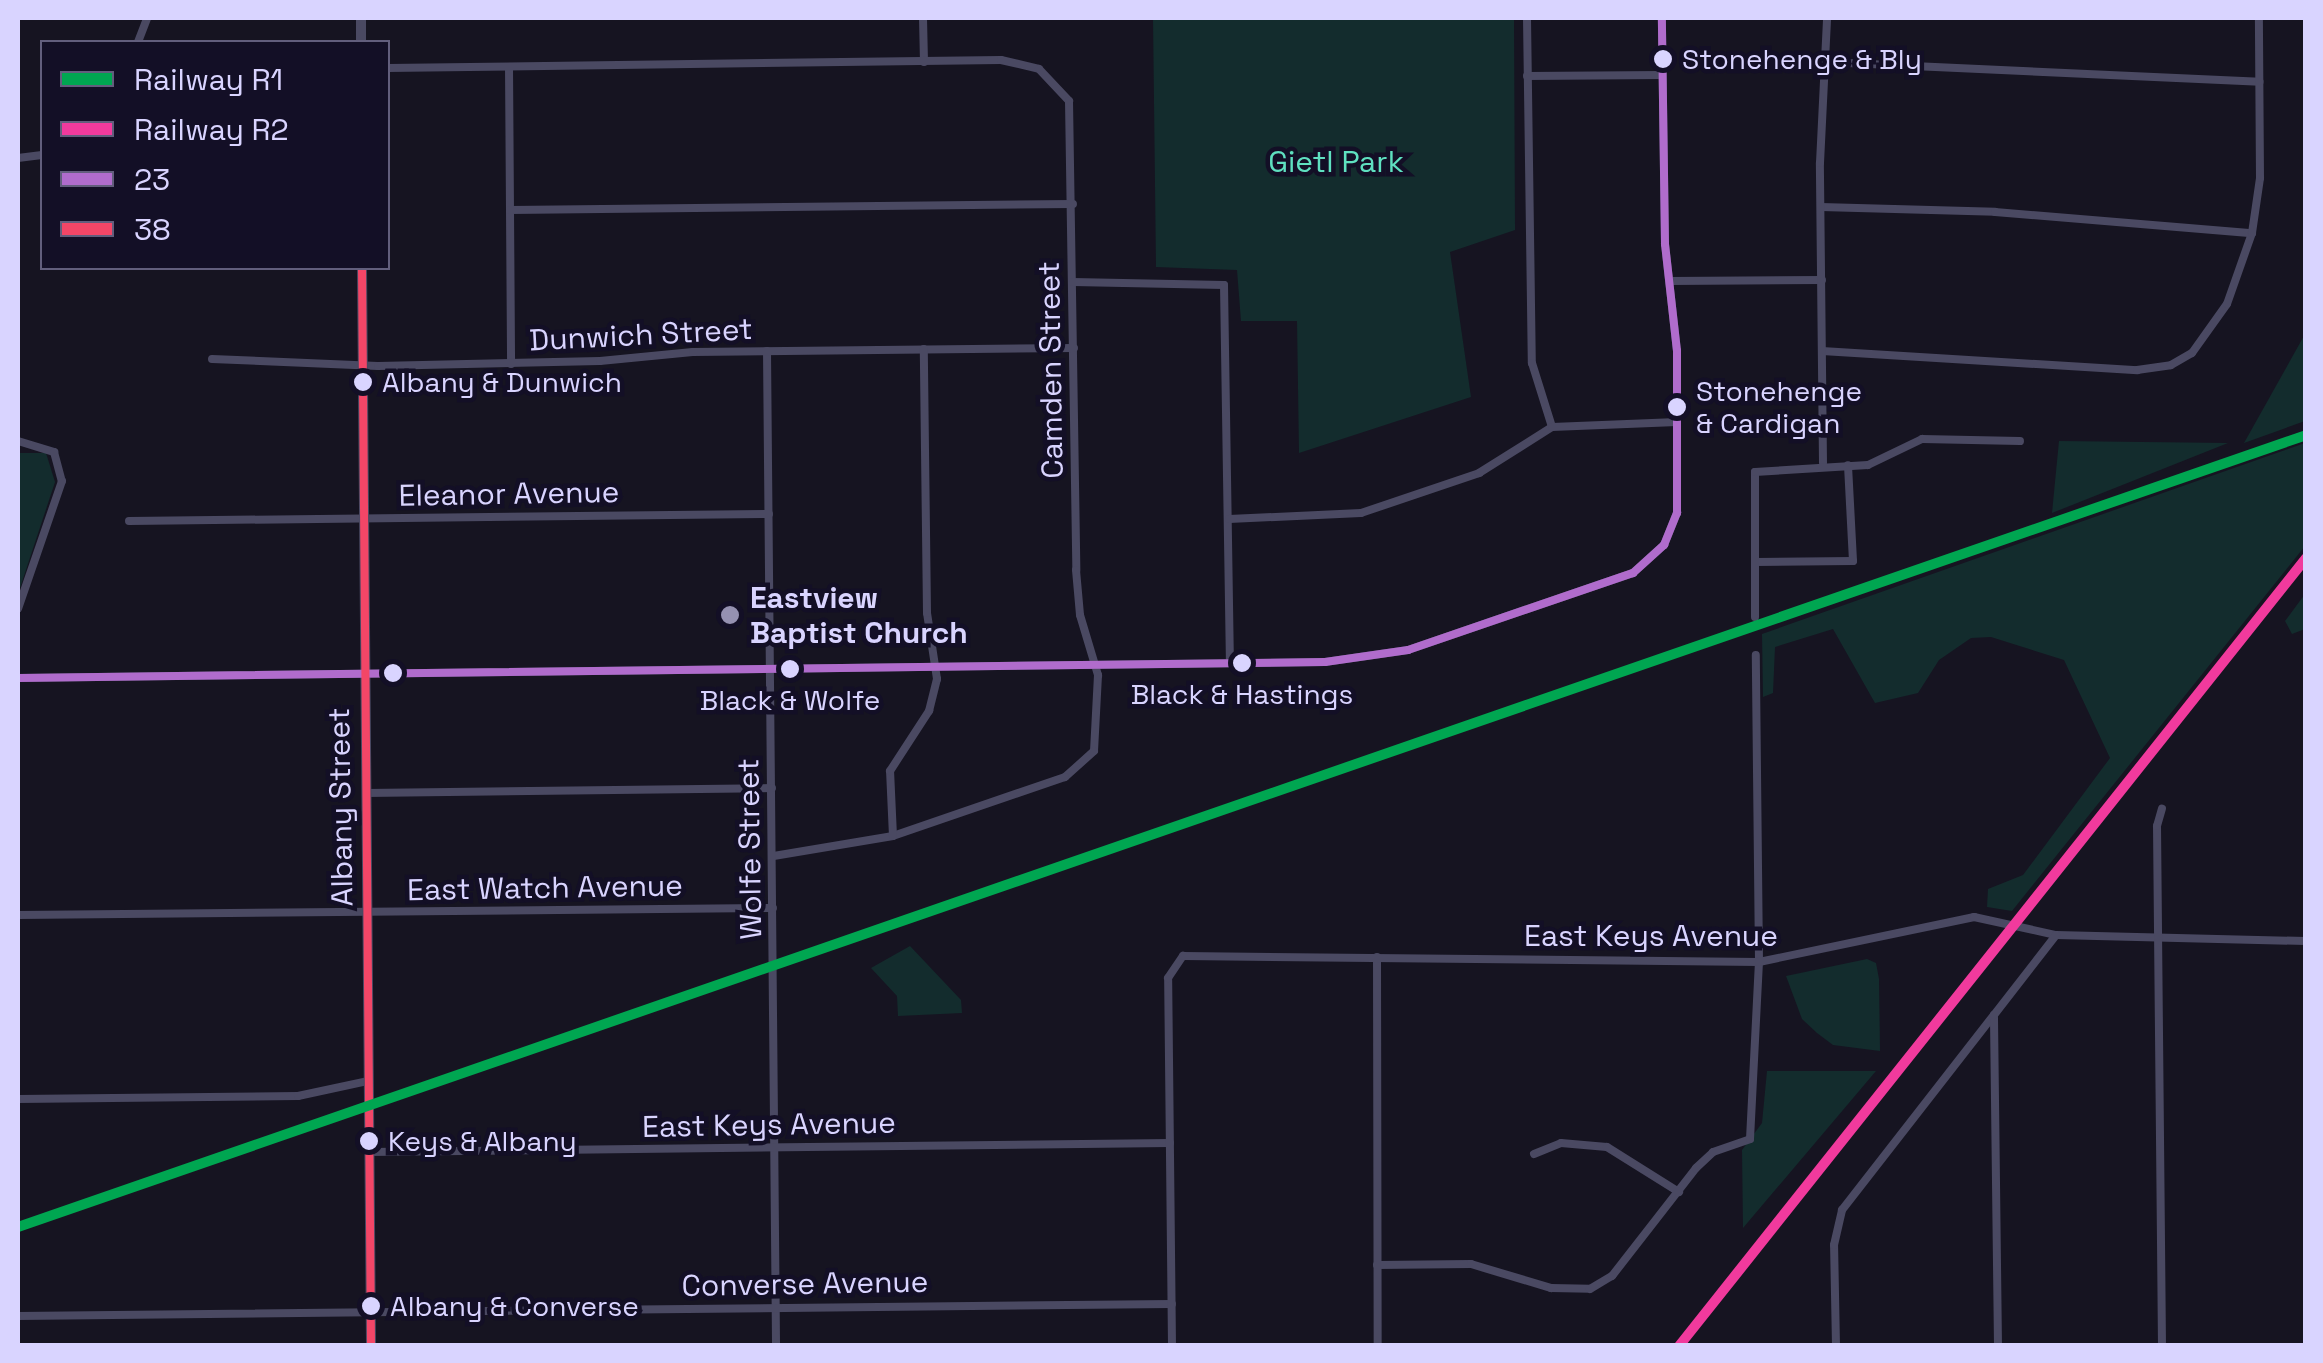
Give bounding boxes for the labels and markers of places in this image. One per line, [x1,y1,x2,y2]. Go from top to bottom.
place label: Stonehenge & Bly [1682,42,1922,76]
marker: Stonehenge & Bly [1653,49,1673,69]
place label: Albany & Dunwich [382,365,622,399]
marker: Albany & Dunwich [353,372,373,392]
place label: Stonehenge & Cardigan [1696,374,1862,440]
marker: Stonehenge & Cardigan [1667,397,1687,417]
place label: Eastview Baptist Church [750,580,968,650]
marker: Eastview Baptist Church [719,604,741,626]
marker: Black & Hastings [1232,653,1252,673]
marker: Black & Wolfe [780,659,800,679]
unlabelled marker [383,663,403,683]
place label: Black & Hastings [1131,677,1353,711]
place label: Black & Wolfe [700,683,880,717]
place label: Keys & Albany [388,1124,577,1158]
marker: Keys & Albany [359,1131,379,1151]
place label: Albany & Converse [390,1289,639,1323]
marker: Albany & Converse [361,1296,381,1316]

